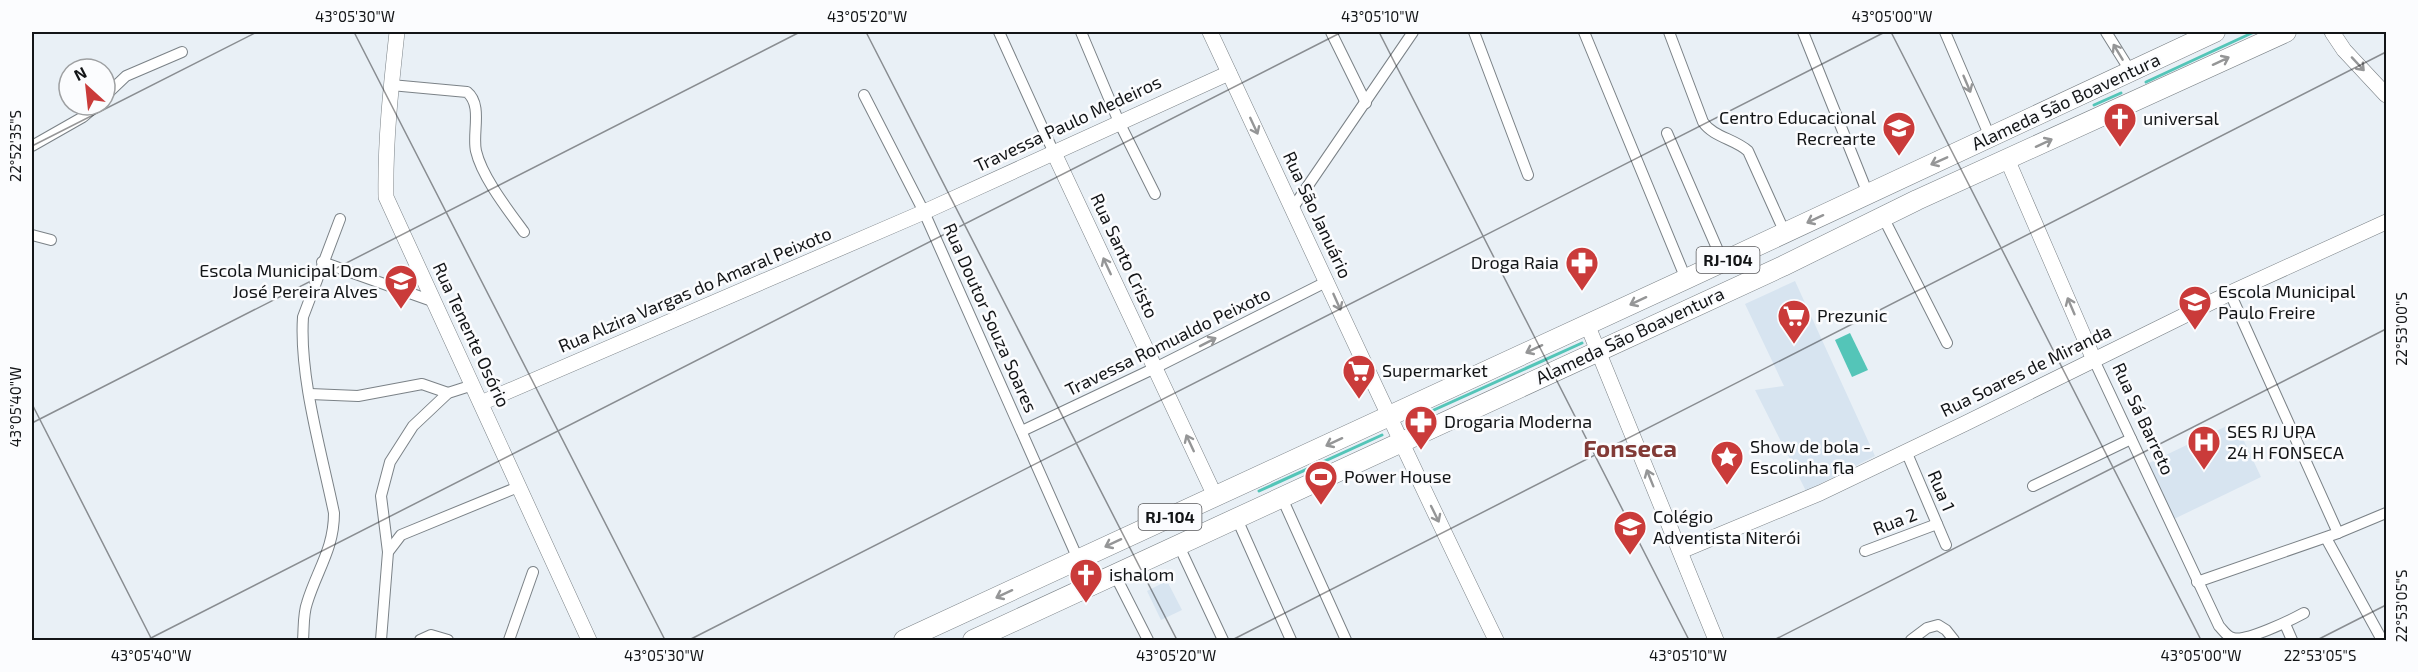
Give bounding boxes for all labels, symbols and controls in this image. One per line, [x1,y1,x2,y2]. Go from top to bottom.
text: 43°05'30"W [315,7,395,25]
text: 43°05'20"W [827,7,907,25]
text: 43°05'10"W [1341,7,1419,25]
text: 43°05'00"W [1852,7,1932,25]
one-way arrow [2112,44,2124,61]
street label: Alameda São Boaventura [1968,48,2163,154]
one-way arrow [2212,55,2230,66]
one-way arrow [2351,56,2365,71]
north arrow [57,57,117,117]
text: N [70,62,89,84]
street label: Travessa Paulo Medeiros [971,70,1165,176]
one-way arrow [1962,75,1973,93]
church icon: universal [2102,101,2138,148]
place label: Centro Educacional Recrearte [1719,106,1877,149]
place label: universal [2143,107,2220,129]
text: 22°52'35"S [6,110,24,182]
school or university icon: Centro Educacional Recrearte [1881,110,1917,157]
one-way arrow [1248,117,1260,135]
one-way arrow [2034,136,2052,148]
street label: Rua São Januário [1279,148,1357,282]
one-way arrow [1930,155,1948,167]
street label: Rua Santo Cristo [1086,190,1163,321]
one-way arrow [1807,213,1825,225]
street label: Rua Doutor Souza Soares [939,219,1043,416]
street label: Rua Alzira Vargas do Amaral Peixoto [555,221,834,357]
pharmacy icon: Droga Raia [1564,245,1600,292]
road number: RJ-104 [1696,247,1760,273]
place label: Droga Raia [1471,251,1559,273]
one-way arrow [1101,258,1113,276]
place label: Escola Municipal Dom José Pereira Alves [199,259,378,302]
street label: Rua Tenente Osório [429,259,515,411]
school or university icon: Escola Municipal Dom José Pereira Alves [383,263,419,310]
place label: Escola Municipal Paulo Freire [2218,280,2356,323]
street label: Travessa Romualdo Peixoto [1061,282,1274,400]
street label: Alameda São Boaventura [1532,282,1727,388]
school or university icon: Escola Municipal Paulo Freire [2177,284,2213,331]
text: 22°53'00"S [2392,292,2410,366]
one-way arrow [1332,293,1343,311]
one-way arrow [1630,296,1648,307]
one-way arrow [2065,297,2076,316]
supermarket icon: Prezunic [1776,298,1812,345]
place label: Prezunic [1817,304,1888,326]
street label: Rua Soares de Miranda [1937,319,2115,421]
one-way arrow [1198,335,1216,347]
one-way arrow [1526,343,1544,355]
supermarket icon: Supermarket [1341,353,1377,400]
place label: Supermarket [1382,359,1488,381]
street label: Rua Sá Barreto [2108,359,2180,478]
text: 43°05'40"W [6,367,24,447]
pharmacy icon: Drogaria Moderna [1403,404,1439,451]
place label: Drogaria Moderna [1444,410,1592,432]
place label: SES RJ UPA 24 H FONSECA [2227,420,2345,463]
hospital icon: SES RJ UPA 24 H FONSECA [2186,424,2222,471]
district label: Fonseca [1583,433,1677,462]
one-way arrow [1184,434,1195,452]
place label: Show de bola - Escolinha fla [1750,435,1871,478]
one-way arrow [1326,436,1344,448]
place icon: Show de bola - Escolinha fla [1709,439,1745,486]
sports icon: Power House [1303,459,1339,506]
place label: Power House [1344,465,1451,487]
street label: Rua 1 [1924,467,1960,514]
one-way arrow [1644,469,1655,488]
street label: Rua 2 [1870,503,1920,539]
road number: RJ-104 [1138,504,1202,530]
one-way arrow [1429,505,1441,523]
place label: Colégio Adventista Niterói [1653,505,1801,548]
school or university icon: Colégio Adventista Niterói [1612,509,1648,556]
one-way arrow [1105,537,1123,549]
church icon: ishalom [1068,557,1104,604]
place label: ishalom [1109,563,1174,585]
text: 22°53'05"S [2392,570,2410,642]
one-way arrow [995,588,1013,600]
text: 43°05'40"W [111,646,191,664]
text: 43°05'30"W [624,646,704,664]
text: 43°05'20"W [1136,646,1216,664]
text: 43°05'10"W [1649,646,1727,664]
text: 43°05'00"W [2161,646,2241,664]
text: 22°53'05"S [2284,646,2356,664]

